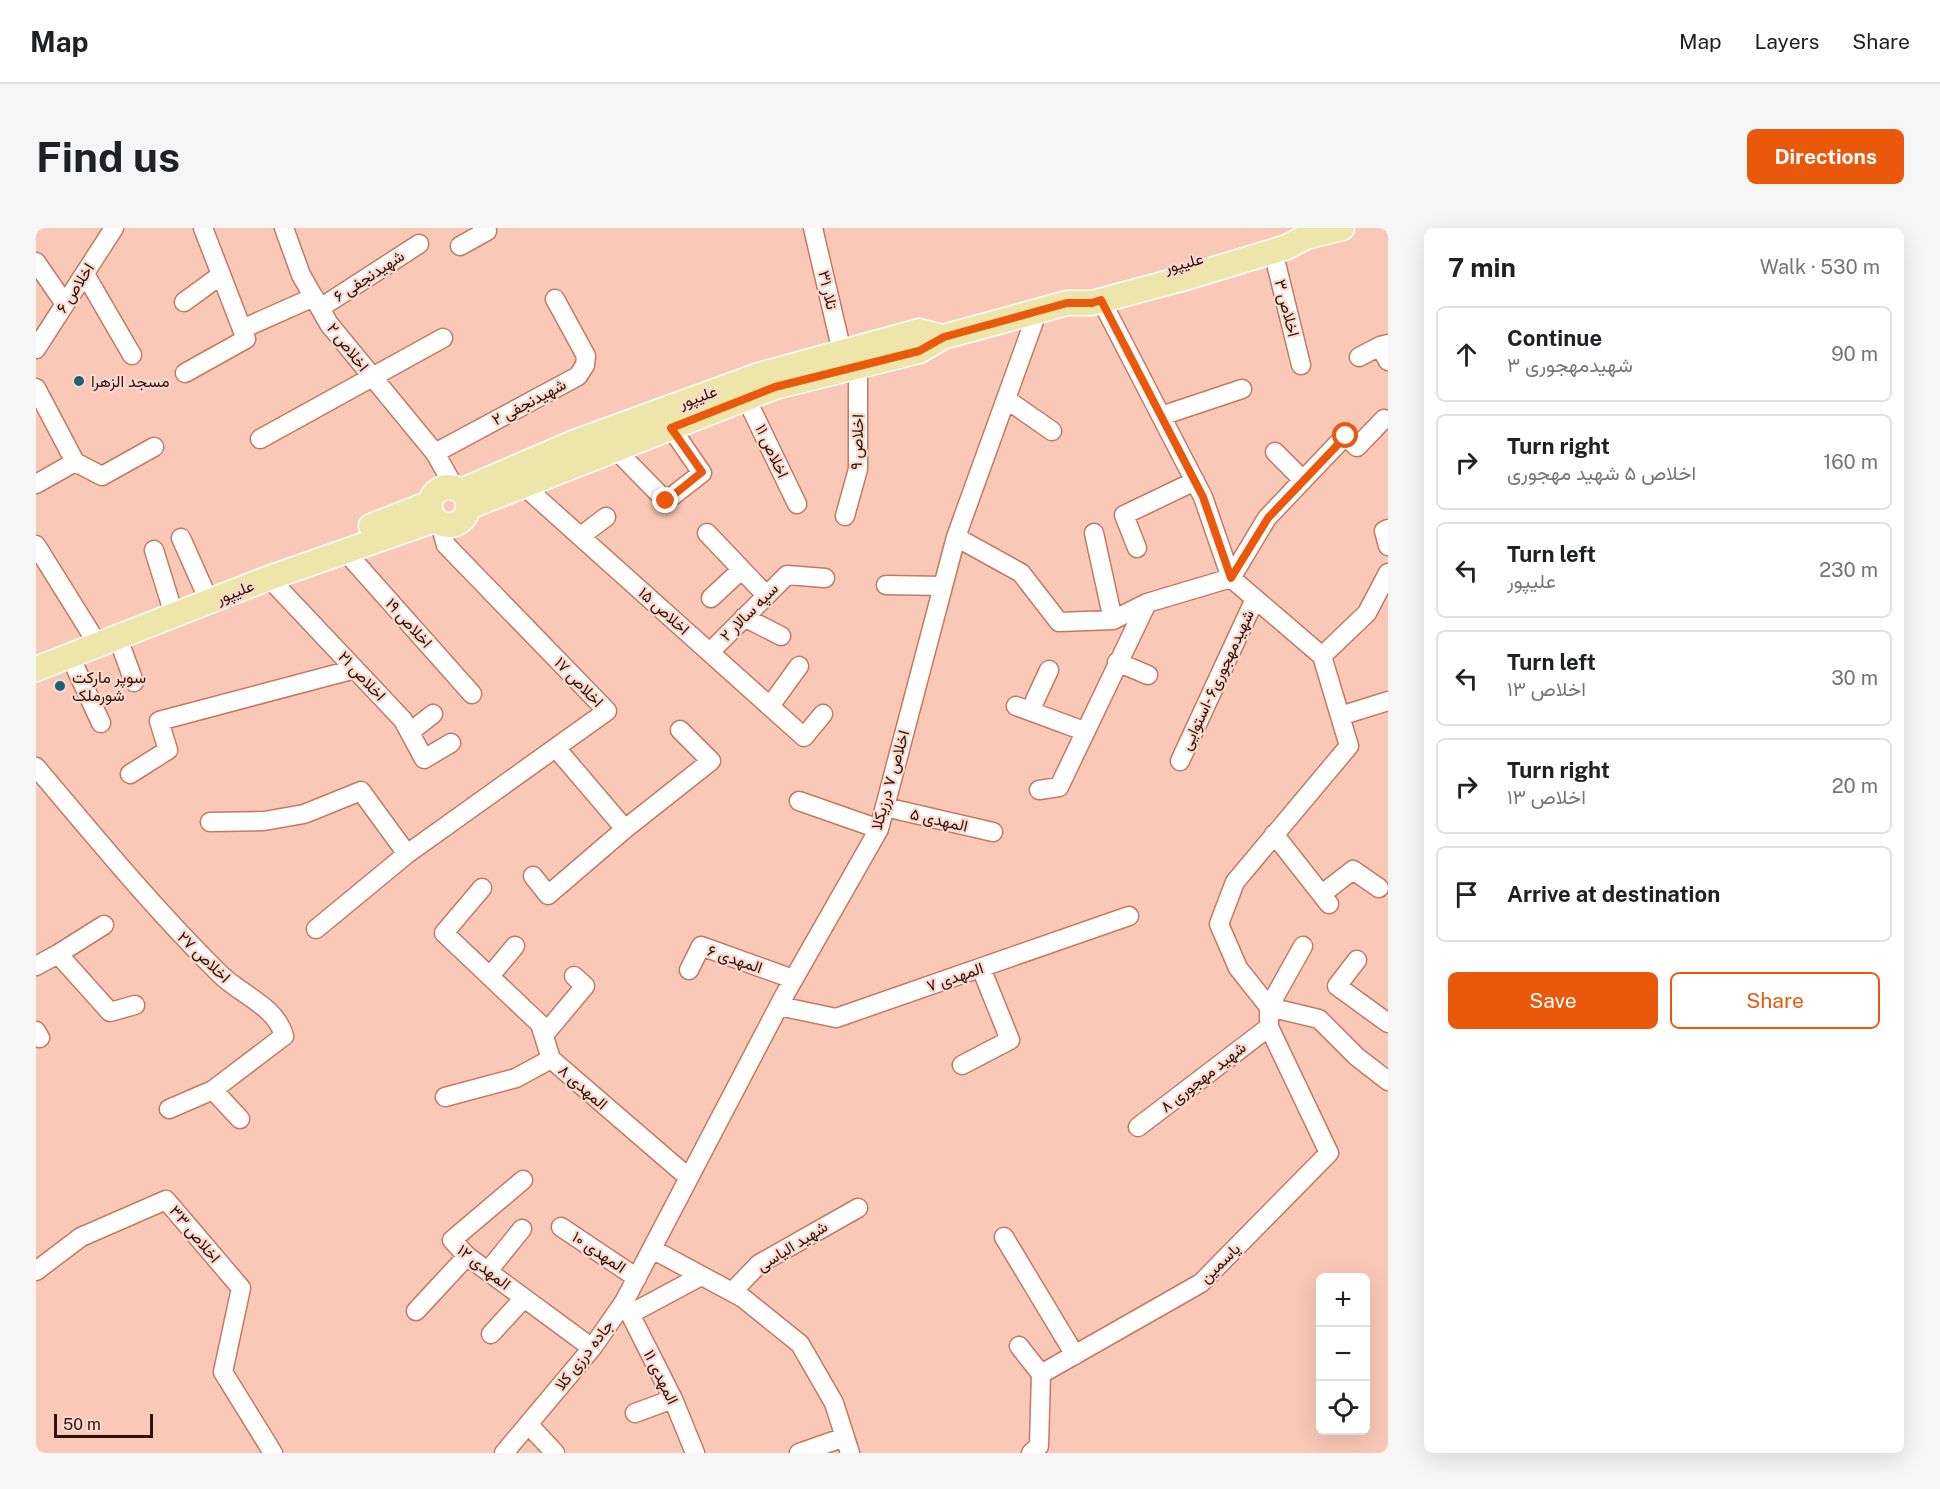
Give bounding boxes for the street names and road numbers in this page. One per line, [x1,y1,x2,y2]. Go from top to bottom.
street label: شهیدنجفی ۶ [330,246,408,307]
street label: علیپور [1162,249,1206,279]
street label: اخلاص ۶ [52,259,99,317]
street label: تلار ۳۱ [813,269,842,312]
street label: اخلاص ۳ [1270,277,1303,339]
street label: اخلاص ۲ [322,319,373,376]
street label: شهیدنجفی ۲ [489,375,570,430]
street label: علیپور [675,381,720,415]
street label: اخلاص ۹ [847,414,868,470]
street label: اخلاص ۱۱ [750,421,793,481]
street label: علیپور [212,576,257,610]
street label: سپه سالار ۲ [716,579,783,646]
street label: اخلاص ۱۵ [634,583,693,640]
street label: اخلاص ۱۹ [381,594,436,652]
street label: شهیدمهجوری۶ -استوایی [1176,607,1259,754]
street label: اخلاص ۲۱ [334,647,390,705]
street label: اخلاص ۱۷ [550,653,607,712]
street label: اخلاص ۷ درزیکلا [867,728,914,832]
street label: المهدی ۵ [908,804,970,837]
street label: اخلاص ۲۷ [173,927,234,987]
street label: المهدی ۶ [705,941,765,978]
street label: المهدی ۷ [924,958,986,996]
street label: شهید مهجوری ۸ [1156,1038,1250,1117]
street label: المهدی ۸ [554,1061,611,1114]
street label: اخلاص ۳۳ [165,1201,224,1267]
street label: شهید الیاسی [753,1217,832,1276]
street label: المهدی ۱۰ [568,1227,629,1278]
street label: یاسمین [1196,1239,1245,1288]
street label: المهدی ۱۲ [453,1240,514,1294]
street label: جاده درزی کلا [551,1316,618,1395]
street label: المهدی ۱۱ [639,1347,682,1408]

